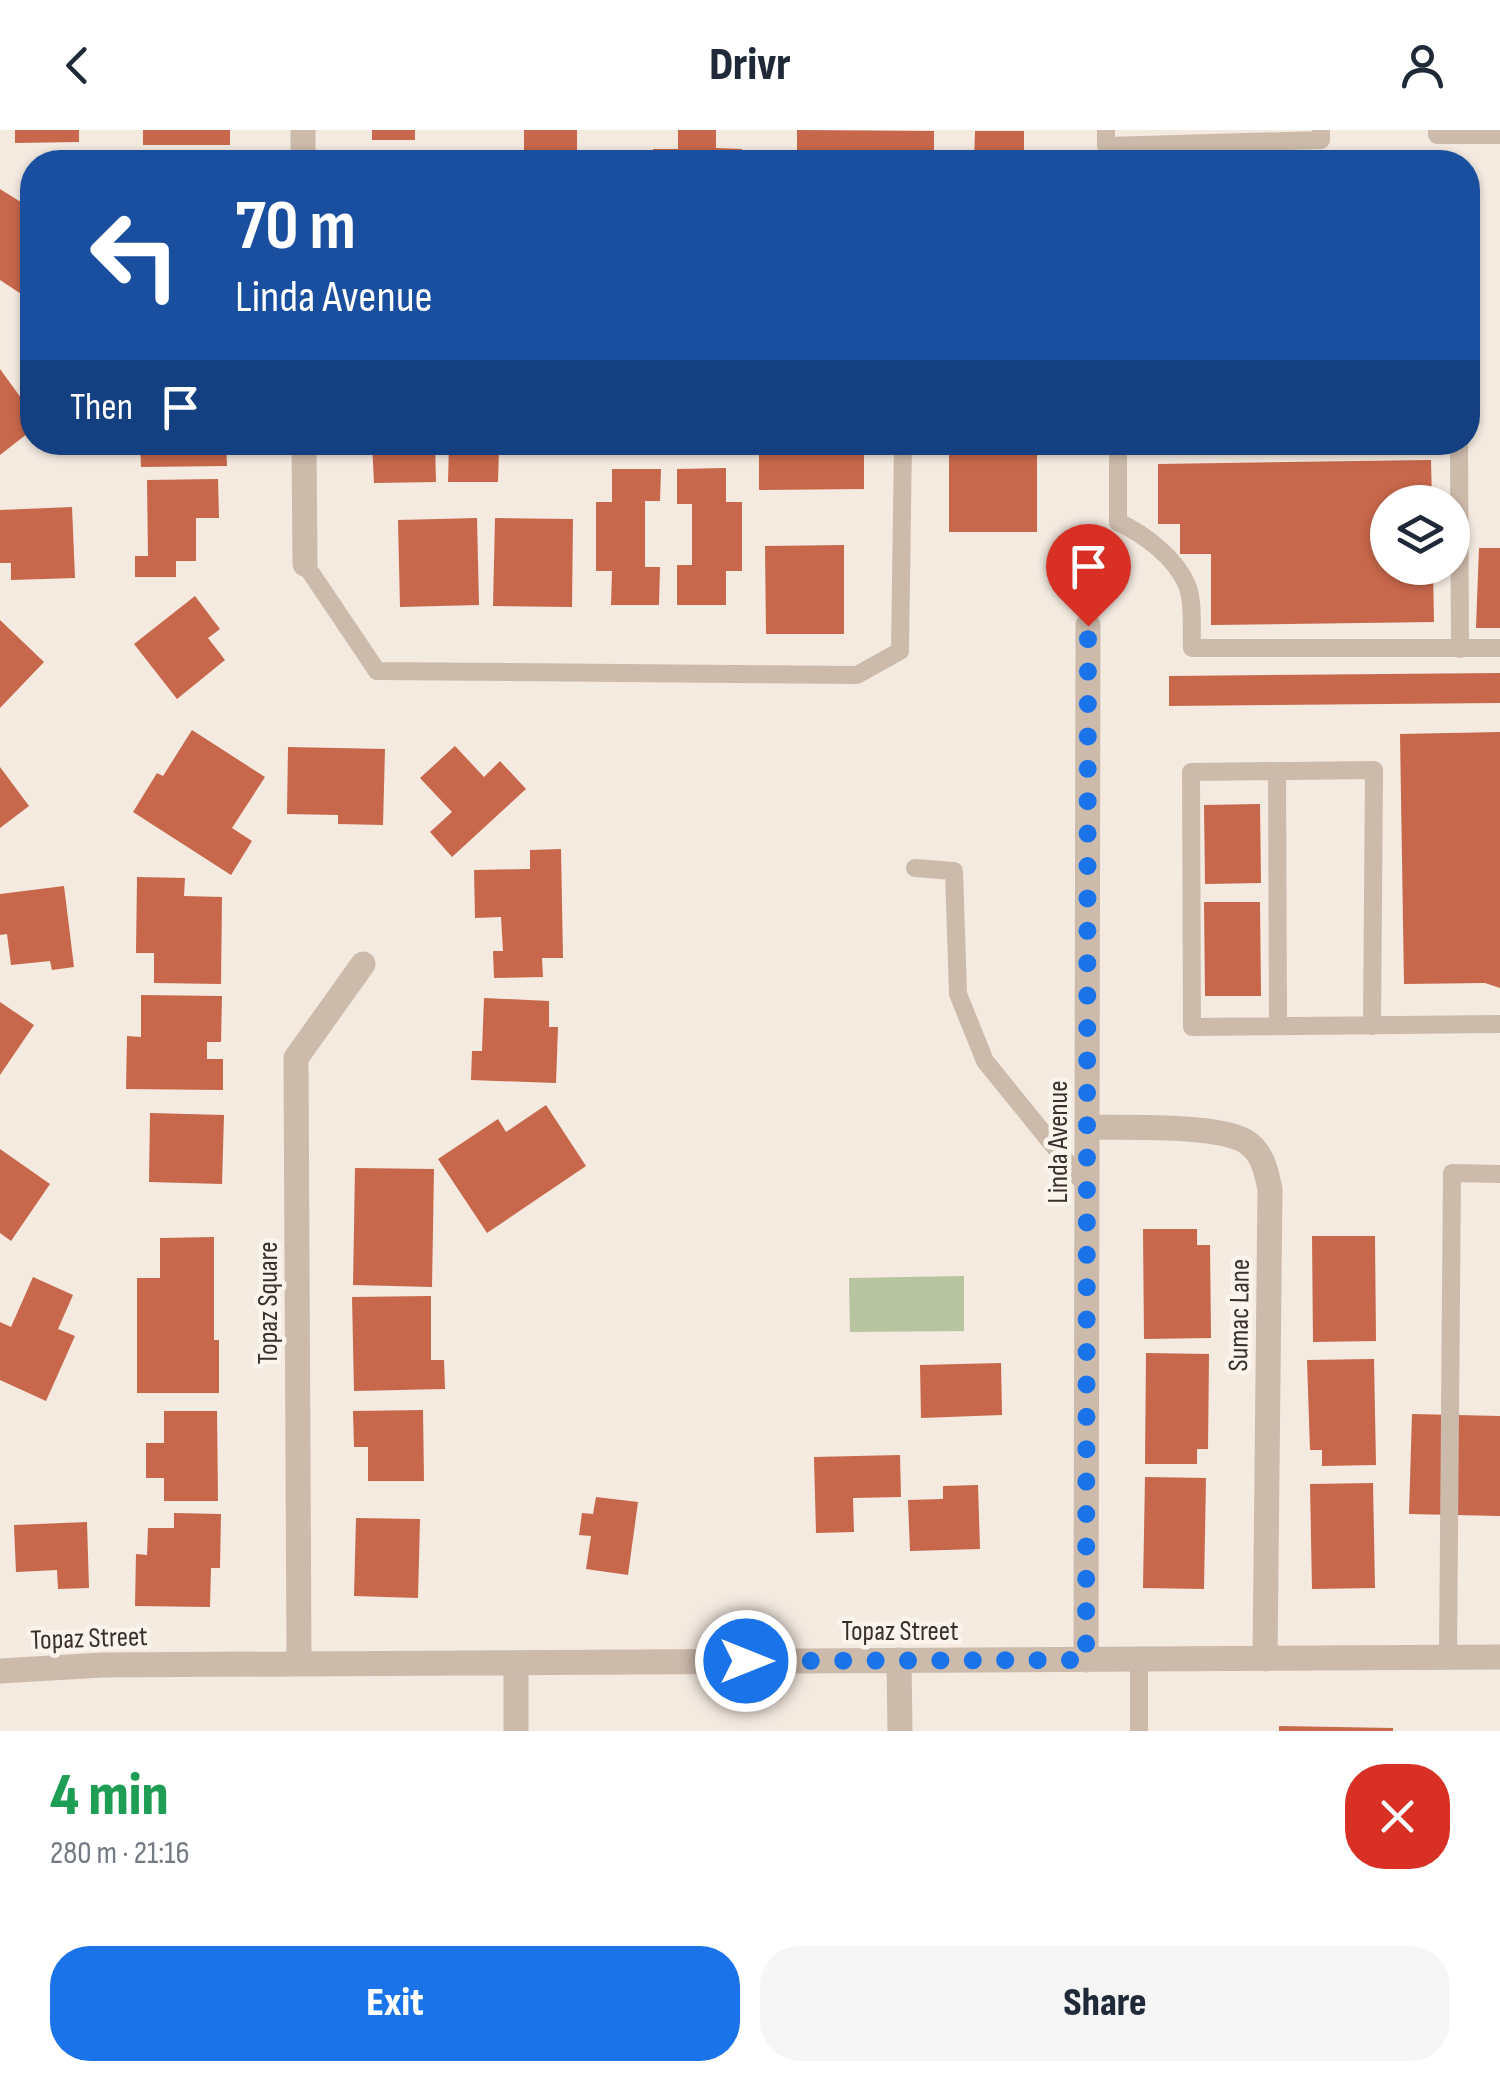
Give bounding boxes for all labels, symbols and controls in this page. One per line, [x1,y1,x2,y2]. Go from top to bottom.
icon: back [50,38,105,93]
text: Drivr [709,38,791,93]
icon: person [1395,38,1450,93]
text: 70 m [235,185,356,269]
icon: left [70,190,200,320]
text: Linda Avenue [235,270,433,325]
icon: arrive [153,380,208,435]
text: Then [70,385,133,430]
map controls [1370,485,1470,585]
button: layers [1370,485,1470,585]
pin [1046,524,1131,627]
icon: arrive [1061,539,1116,594]
street label: Linda Avenue [1042,1081,1075,1203]
street label: Topaz Square [252,1242,285,1364]
street label: Sumac Lane [1222,1259,1257,1372]
position arrow [694,1609,798,1713]
street label: Topaz Street [841,1615,959,1648]
street label: Topaz Street [30,1620,148,1657]
text: 4 min [50,1760,169,1832]
button: close [1345,1764,1450,1869]
text: 280 m · 21:16 [50,1834,189,1873]
button: Exit [50,1946,740,2061]
button: Share [760,1946,1450,2061]

